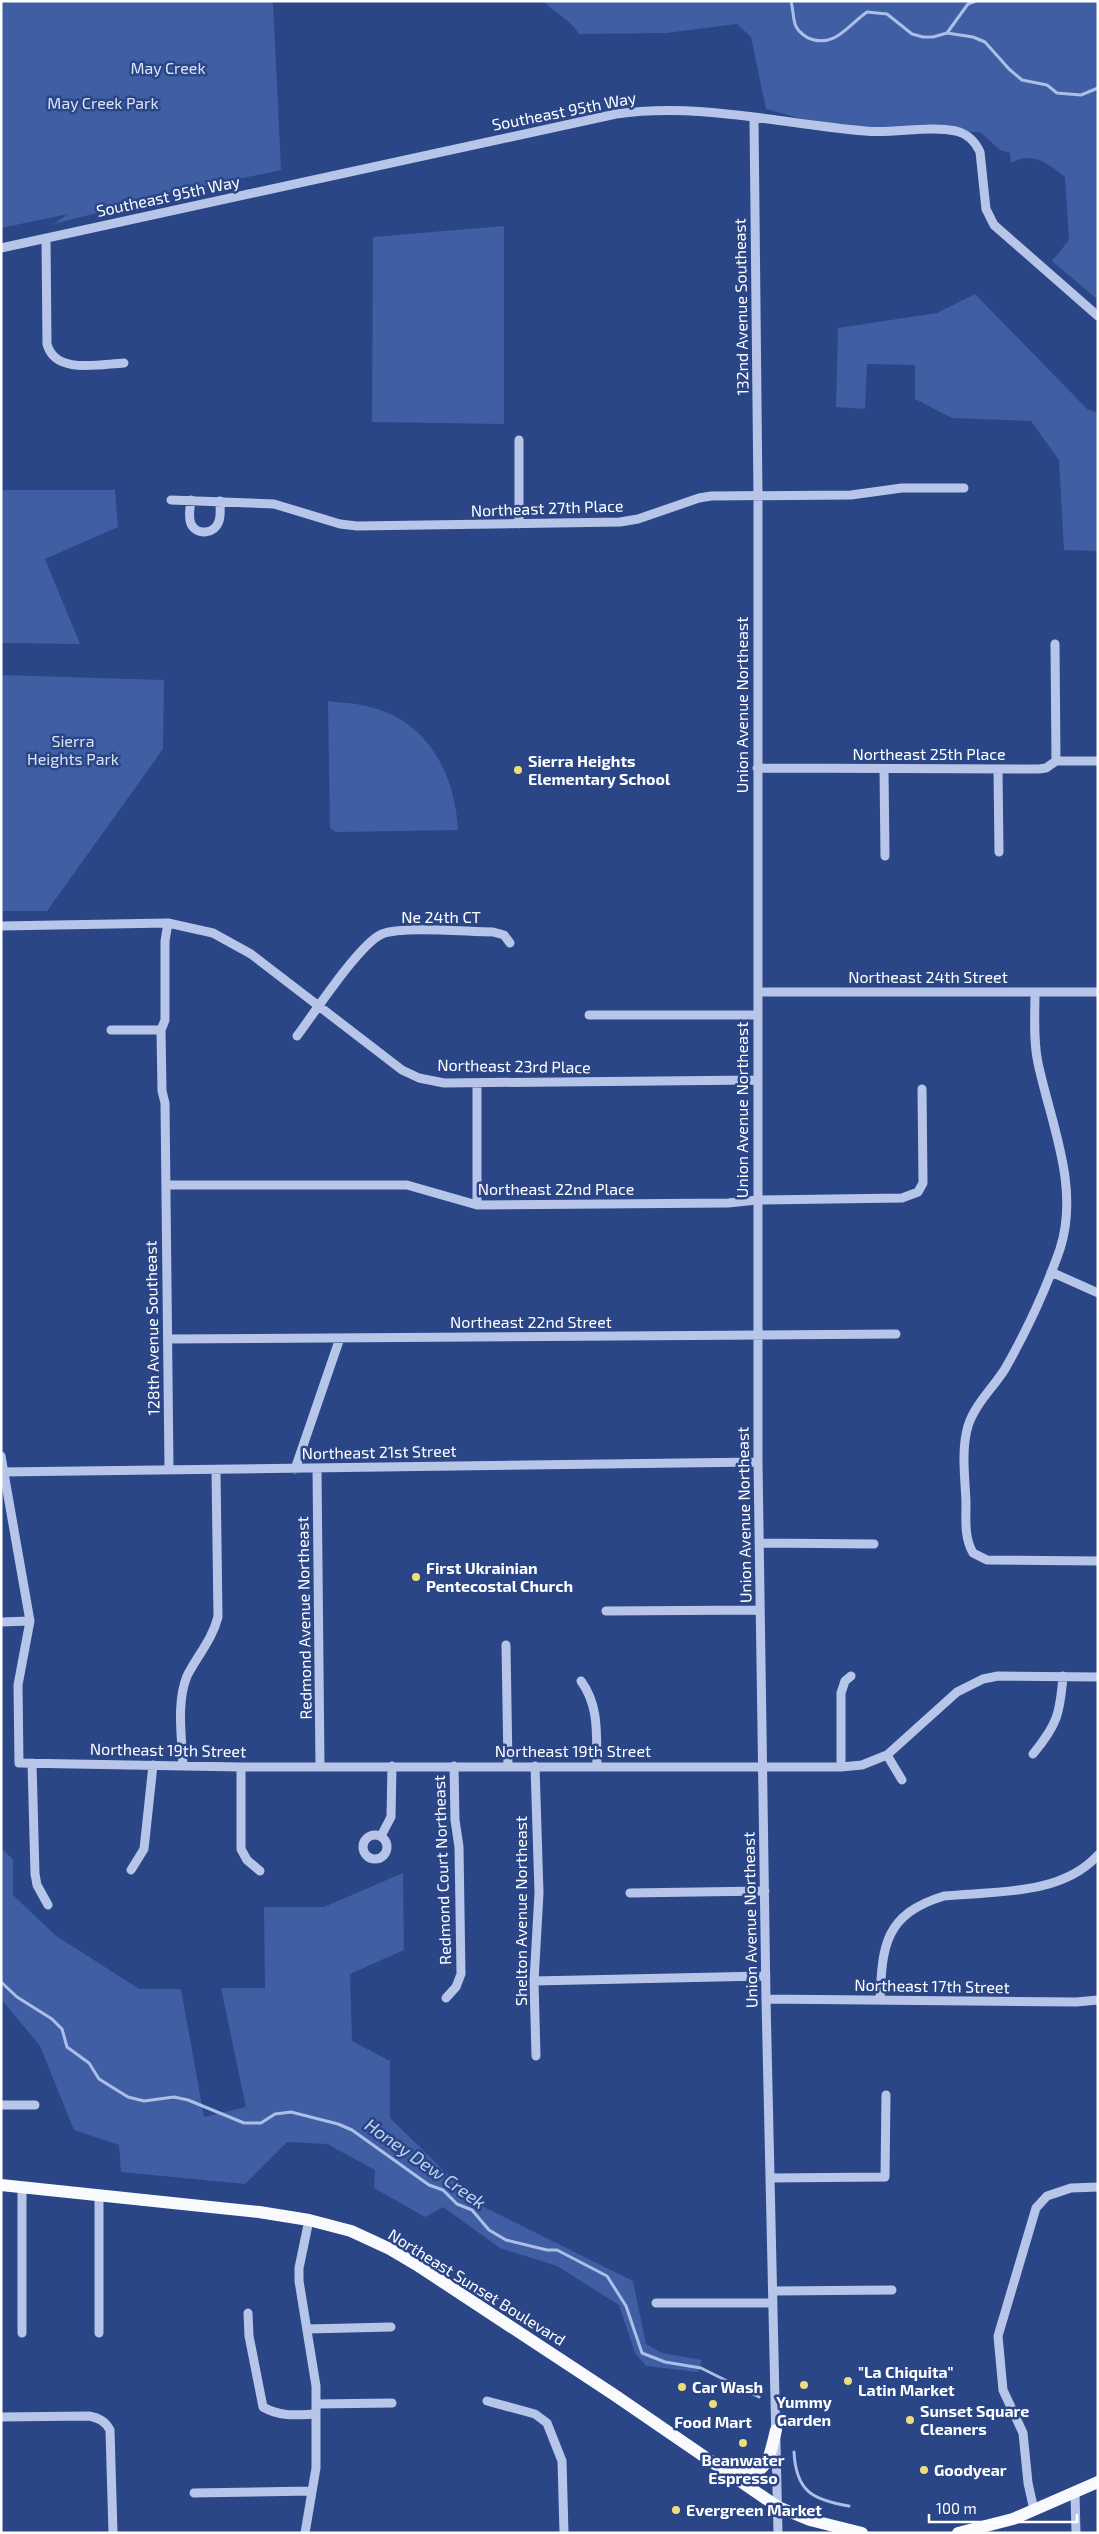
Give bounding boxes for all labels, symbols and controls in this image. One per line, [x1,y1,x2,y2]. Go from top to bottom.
park label: May Creek [130,58,206,77]
street label: Southeast 95th Way [490,87,638,134]
park label: May Creek Park [47,93,159,112]
street label: Southeast 95th Way [94,171,242,220]
street label: 132nd Avenue Southeast [729,218,752,396]
street label: Northeast 27th Place [470,495,624,520]
street label: Union Avenue Northeast [732,617,751,793]
park label: Sierra Heights Park [27,731,119,768]
street label: Northeast 25th Place [852,744,1006,763]
place label: Sierra Heights Elementary School [528,751,671,789]
marker: Sierra Heights Elementary School [512,764,524,776]
street label: Ne 24th CT [401,907,481,926]
street label: Northeast 24th Street [848,967,1008,986]
street label: Union Avenue Northeast [732,1022,751,1198]
street label: Northeast 23rd Place [437,1055,591,1076]
street label: Northeast 22nd Place [478,1179,634,1198]
street label: 128th Avenue Southeast [140,1240,163,1416]
street label: Northeast 22nd Street [450,1312,612,1331]
street label: Union Avenue Northeast [732,1427,755,1603]
street label: Northeast 21st Street [301,1441,457,1462]
street label: Redmond Avenue Northeast [292,1516,315,1720]
place label: First Ukrainian Pentecostal Church [426,1558,573,1595]
marker: First Ukrainian Pentecostal Church [410,1571,422,1583]
street label: Northeast 19th Street [90,1739,246,1760]
street label: Northeast 19th Street [495,1741,651,1760]
street label: Redmond Court Northeast [429,1775,454,1965]
street label: Shelton Avenue Northeast [511,1816,530,2006]
street label: Union Avenue Northeast [738,1832,761,2008]
street label: Northeast 17th Street [854,1975,1010,1996]
water label: Honey Dew Creek [361,2113,490,2213]
street label: Northeast Sunset Boulevard [385,2224,569,2349]
place label: "La Chiquita" Latin Market [858,2362,955,2399]
marker: "La Chiquita" Latin Market [842,2375,854,2387]
place label: Car Wash [692,2377,763,2396]
marker: Yummy Garden [798,2379,810,2391]
marker: Car Wash [676,2381,688,2393]
place label: Yummy Garden [776,2392,832,2429]
marker: Food Mart [707,2398,719,2410]
place label: Sunset Square Cleaners [920,2401,1029,2438]
place label: Food Mart [674,2412,752,2431]
marker: Sunset Square Cleaners [904,2414,916,2426]
marker: Beanwater Espresso [737,2437,749,2449]
place label: Beanwater Espresso [701,2450,785,2487]
place label: Goodyear [934,2460,1007,2480]
marker: Goodyear [918,2464,930,2476]
scale bar [929,2492,1076,2524]
text: 100 m [936,2499,977,2517]
place label: Evergreen Market [686,2500,822,2519]
marker: Evergreen Market [670,2504,682,2516]

